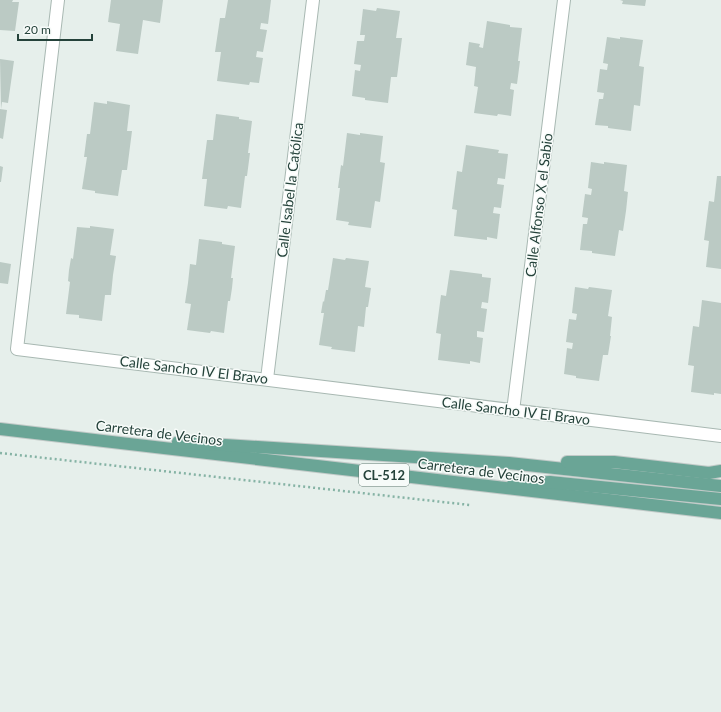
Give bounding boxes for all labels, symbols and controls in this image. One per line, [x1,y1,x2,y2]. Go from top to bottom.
scale bar [18,16,92,42]
text: 20 m [24,22,51,37]
street label: Calle Isabel la Católica [273,121,306,258]
street label: Calle Alfonso X el Sabio [521,132,556,278]
street label: Calle Sancho IV El Bravo [119,352,269,387]
street label: Calle Sancho IV El Bravo [441,393,591,428]
street label: Carretera de Vecinos [95,416,223,449]
street label: Carretera de Vecinos [417,454,545,487]
road number: CL-512 [359,464,409,486]

